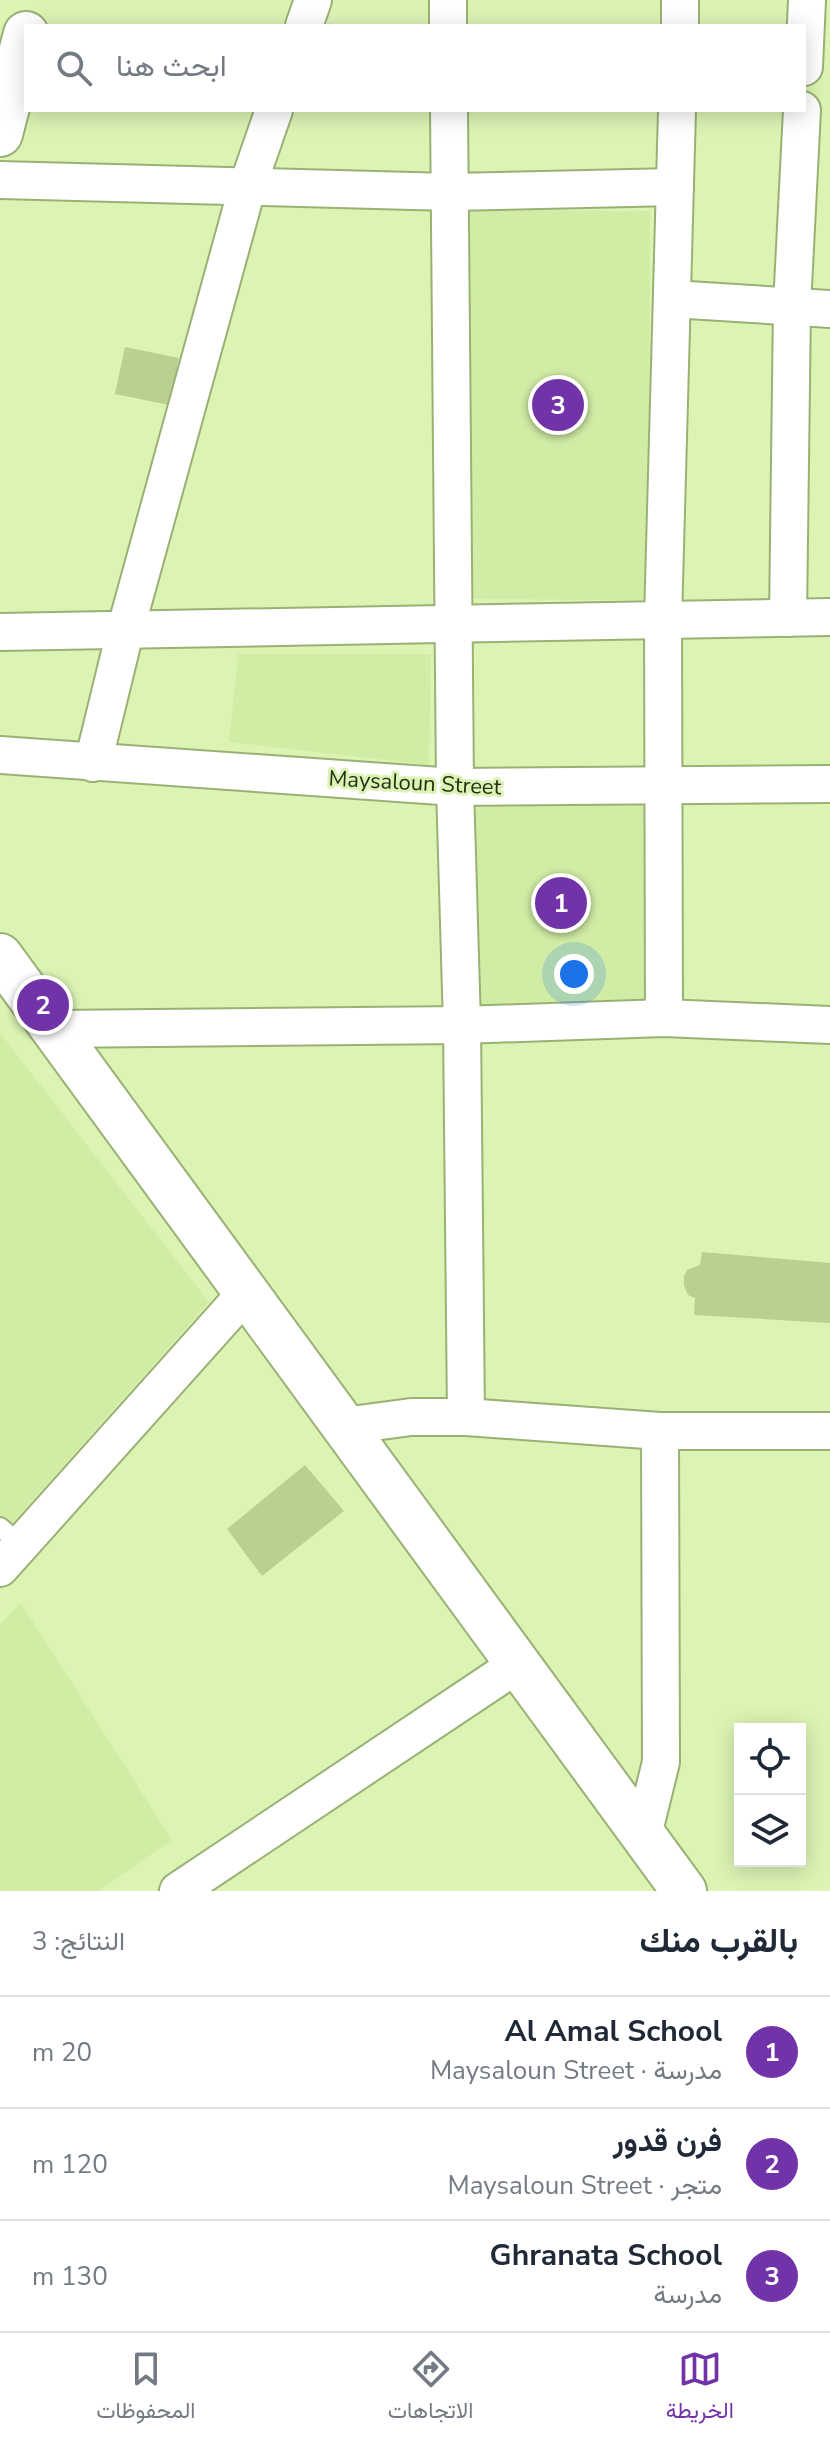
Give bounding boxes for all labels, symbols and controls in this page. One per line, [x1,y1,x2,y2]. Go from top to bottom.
search box [24,24,806,112]
icon: search [52,46,96,90]
text: ابحث هنا [116,46,227,87]
pin: 3 [532,375,584,435]
street label: Maysaloun Street [328,763,502,803]
pin: 1 [535,873,587,933]
your location [554,954,594,994]
pin: 2 [17,975,69,1035]
map controls [734,1723,806,1867]
button: locate [734,1723,806,1795]
button: layers [734,1795,806,1867]
text: بالقرب منك [640,1918,798,1964]
text: النتائج: 3 [32,1924,125,1959]
text: Al Amal School [505,2011,722,2052]
text: 20 m [32,2035,92,2070]
text: 1 [764,2035,780,2070]
text: مدرسة · Maysaloun Street [430,2053,722,2088]
text: فرن قدور [613,2121,722,2162]
text: 120 m [32,2147,108,2182]
text: 2 [764,2147,780,2182]
text: متجر · Maysaloun Street [447,2168,722,2203]
text: Ghranata School [490,2235,722,2276]
text: 130 m [32,2259,108,2294]
text: 3 [764,2259,780,2294]
text: مدرسة [653,2277,722,2312]
tab: المحفوظات [96,2347,195,2430]
tab: الاتجاهات [388,2347,473,2430]
tab: الخريطة [666,2347,734,2430]

